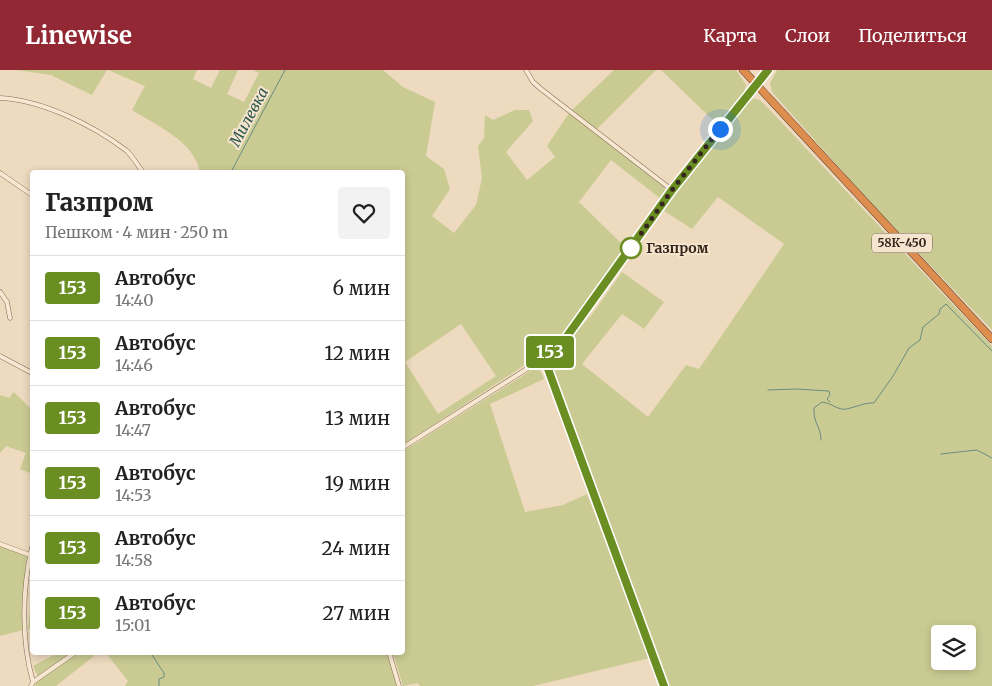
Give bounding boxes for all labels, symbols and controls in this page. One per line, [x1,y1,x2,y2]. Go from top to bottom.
text: Linewise [25,20,132,51]
text: Карта [703,24,757,47]
text: Слои [785,24,830,47]
text: Поделиться [858,24,967,47]
water label: Милевка [225,84,272,150]
your location [708,117,733,142]
text: Газпром [45,187,153,218]
button: heart [338,187,390,239]
text: Пешком · 4 мин · 250 m [45,222,228,242]
road number: 58К-450 [872,234,932,252]
marker: Газпром [620,237,642,259]
place label: Газпром [646,239,709,257]
text: Автобус [115,266,196,290]
text: 153 [59,276,87,299]
text: 6 мин [333,276,390,300]
text: 14:40 [115,290,154,310]
text: Автобус [115,331,196,355]
line badge: 153 [521,336,579,368]
text: 153 [536,340,564,363]
text: 153 [59,341,87,364]
text: 12 мин [324,341,390,365]
text: 14:46 [115,355,153,375]
text: Автобус [115,396,196,420]
text: 153 [59,406,87,429]
text: 13 мин [325,406,390,430]
text: 14:47 [115,420,151,440]
text: Автобус [115,461,196,485]
text: 153 [59,471,87,494]
text: 19 мин [325,471,390,495]
text: 14:53 [115,485,152,505]
text: Автобус [115,526,196,550]
text: 153 [59,536,87,559]
text: 24 мин [322,536,390,560]
text: 14:58 [115,550,152,570]
text: Автобус [115,591,196,615]
text: 153 [59,601,87,624]
text: 27 мин [323,601,390,625]
text: 15:01 [115,615,151,635]
map controls [931,625,976,670]
button: layers [931,625,976,670]

